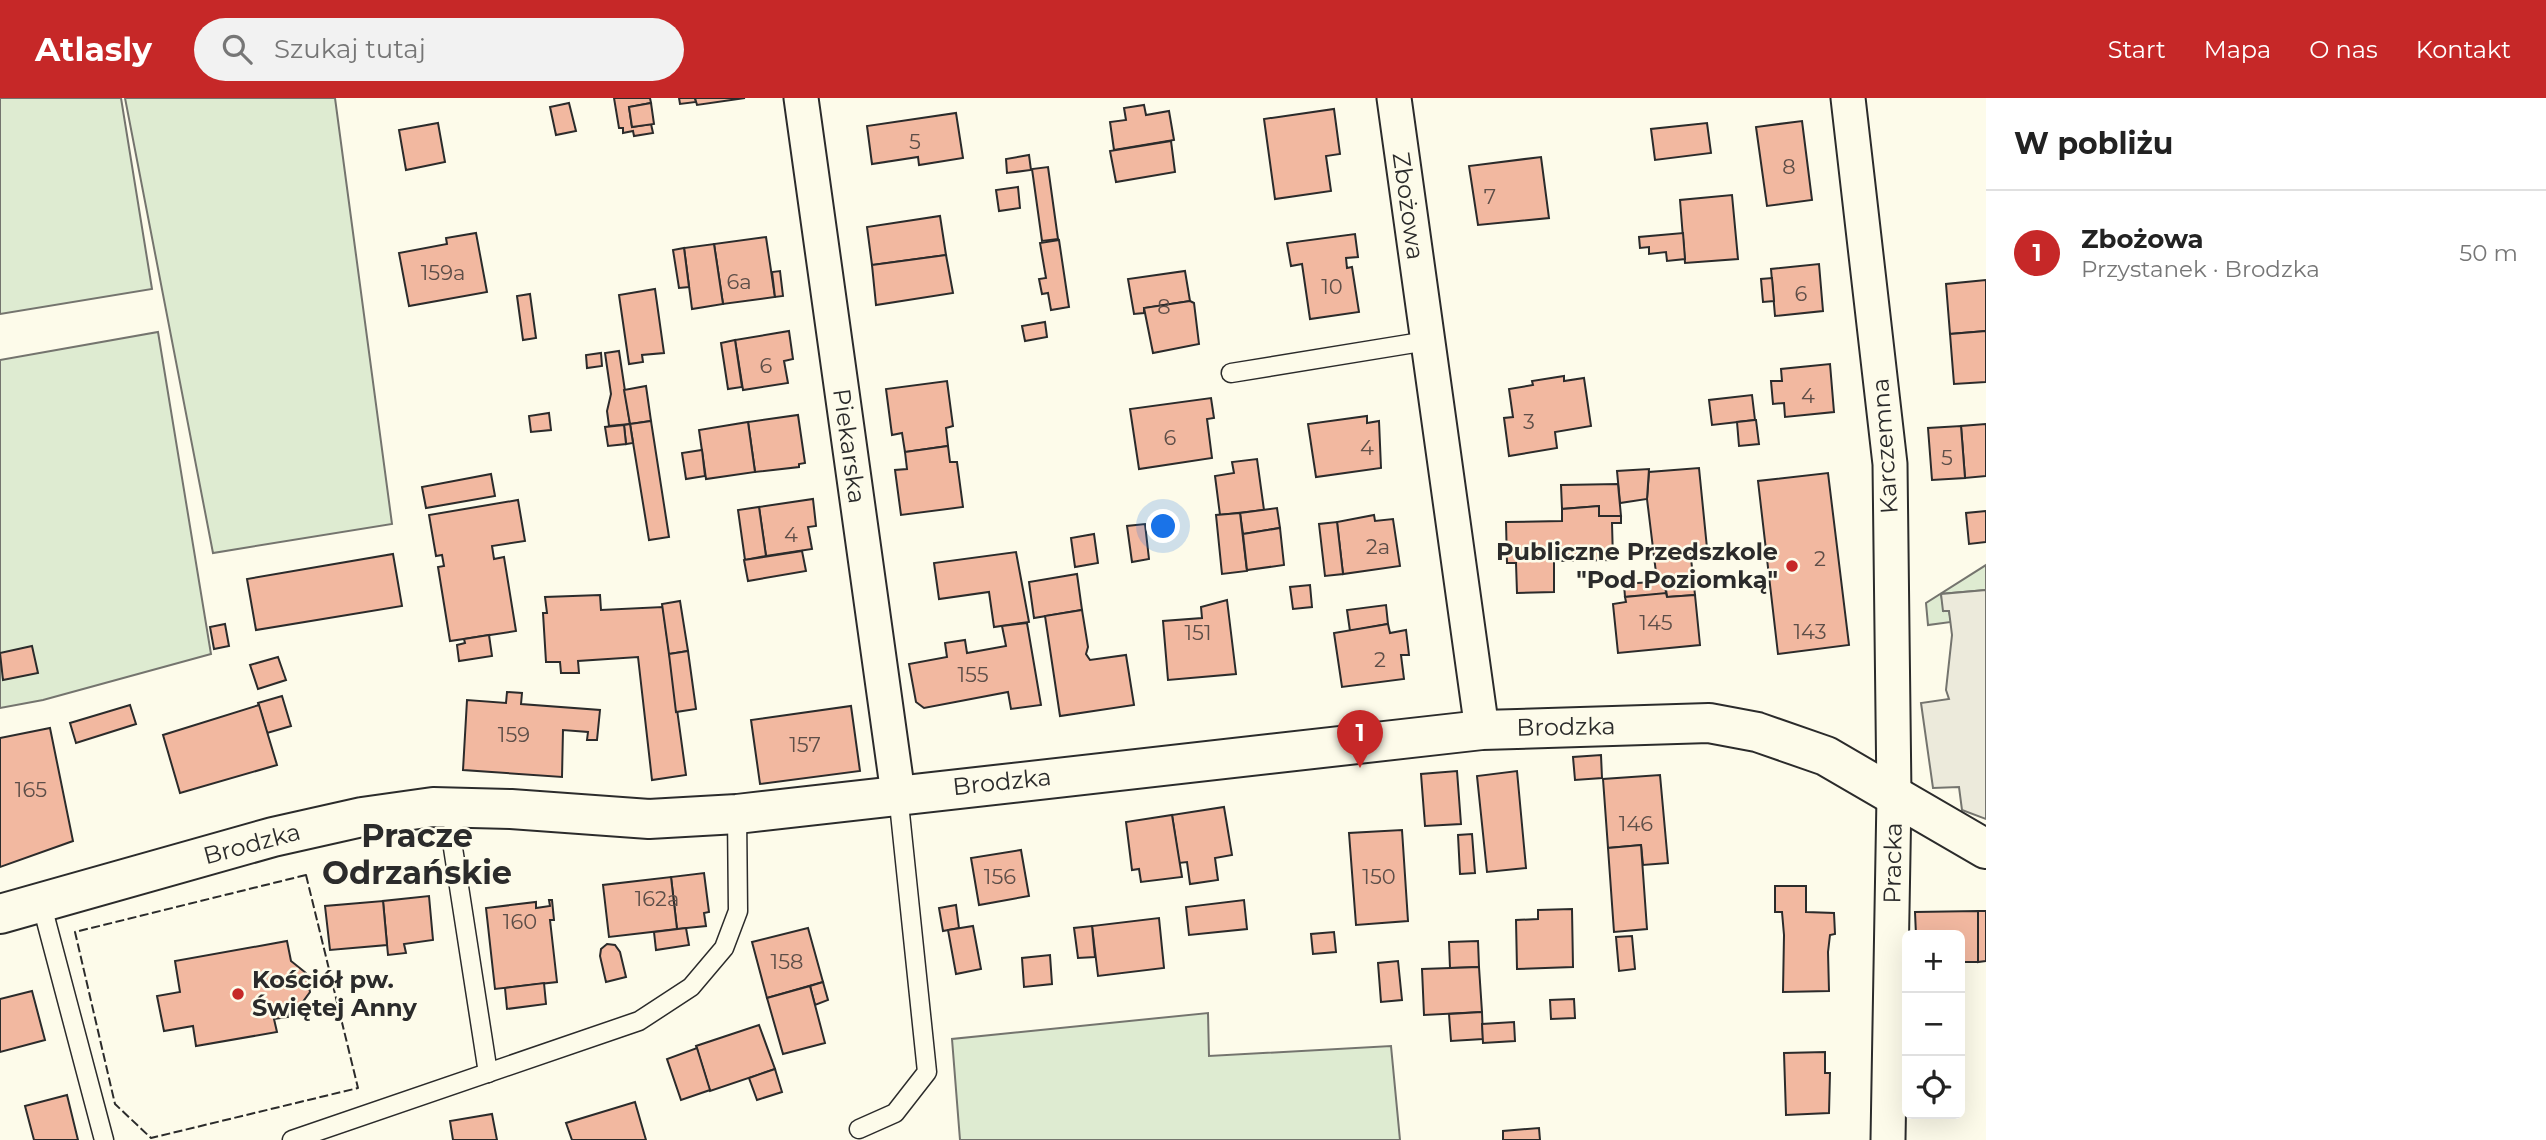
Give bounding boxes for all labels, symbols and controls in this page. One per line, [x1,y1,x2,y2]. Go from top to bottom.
search box [194,18,684,81]
text: Atlasly [35,29,152,69]
icon: search [218,30,256,68]
text: Szukaj tutaj [274,33,426,65]
text: Start [2108,35,2166,64]
text: Mapa [2204,35,2271,64]
text: O nas [2309,35,2378,64]
text: Kontakt [2416,35,2511,64]
text: W pobliżu [2014,125,2173,162]
house number: 5 [909,129,921,154]
street label: Zbożowa [1387,150,1430,262]
house number: 8 [1782,154,1796,179]
house number: 7 [1484,184,1496,209]
text: Zbożowa [2081,223,2204,255]
text: 1 [2032,239,2042,267]
text: 50 m [2459,239,2518,267]
text: Przystanek · Brodzka [2081,255,2320,283]
house number: 159a [421,260,465,285]
house number: 6a [726,269,752,294]
house number: 10 [1321,274,1343,299]
house number: 6 [1795,281,1808,306]
house number: 8 [1157,294,1171,319]
house number: 6 [760,353,773,378]
street label: Karczemna [1865,377,1904,515]
house number: 4 [1801,383,1815,408]
street label: Piekarska [827,386,872,505]
house number: 3 [1523,409,1535,434]
house number: 6 [1164,425,1177,450]
house number: 4 [1360,435,1374,460]
house number: 5 [1941,445,1953,470]
your location [1146,509,1180,543]
house number: 4 [784,522,798,547]
house number: 2a [1366,534,1390,559]
place label: Publiczne Przedszkole "Pod Poziomką" [1496,537,1778,594]
house number: 2 [1814,546,1826,571]
marker: Publiczne Przedszkole "Pod Poziomką" [1784,558,1800,574]
house number: 145 [1639,610,1673,635]
house number: 143 [1794,619,1827,644]
house number: 151 [1184,620,1212,645]
house number: 2 [1374,647,1386,672]
house number: 155 [957,662,989,687]
pin: 1 [1337,710,1383,768]
street label: Brodzka [1516,711,1616,742]
house number: 159 [498,722,530,747]
house number: 157 [789,732,821,757]
street label: Brodzka [951,762,1053,801]
house number: 165 [15,777,47,802]
house number: 146 [1619,811,1653,836]
district label: Pracze Odrzańskie [322,816,512,892]
street label: Brodzka [200,817,304,870]
street label: Pracka [1877,822,1908,904]
house number: 156 [984,864,1016,889]
house number: 150 [1362,864,1396,889]
house number: 162a [635,886,679,911]
house number: 160 [503,909,537,934]
map controls [1902,930,1965,1119]
button: + [1902,930,1965,993]
house number: 158 [771,949,803,974]
place label: Kościół pw. Świętej Anny [252,965,417,1022]
marker: Kościół pw. Świętej Anny [230,986,246,1002]
button: − [1902,993,1965,1056]
button: locate [1902,1056,1965,1119]

